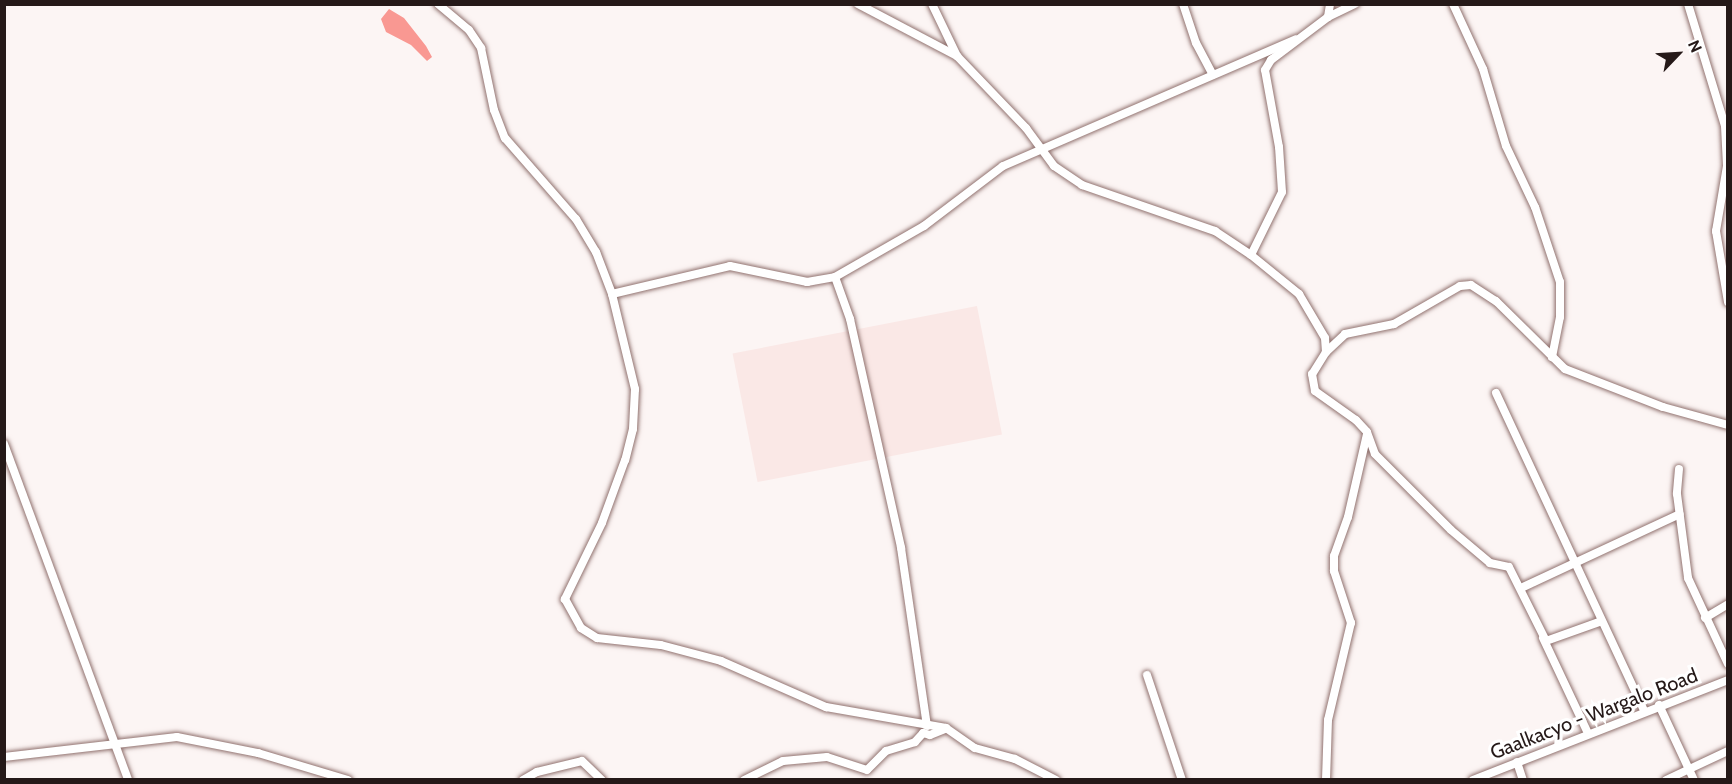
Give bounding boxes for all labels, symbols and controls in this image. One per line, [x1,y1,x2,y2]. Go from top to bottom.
north arrow [1648,24,1708,84]
text: N [1684,37,1706,55]
street label: Gaalkacyo - Wargalo Road [1487,663,1701,765]

